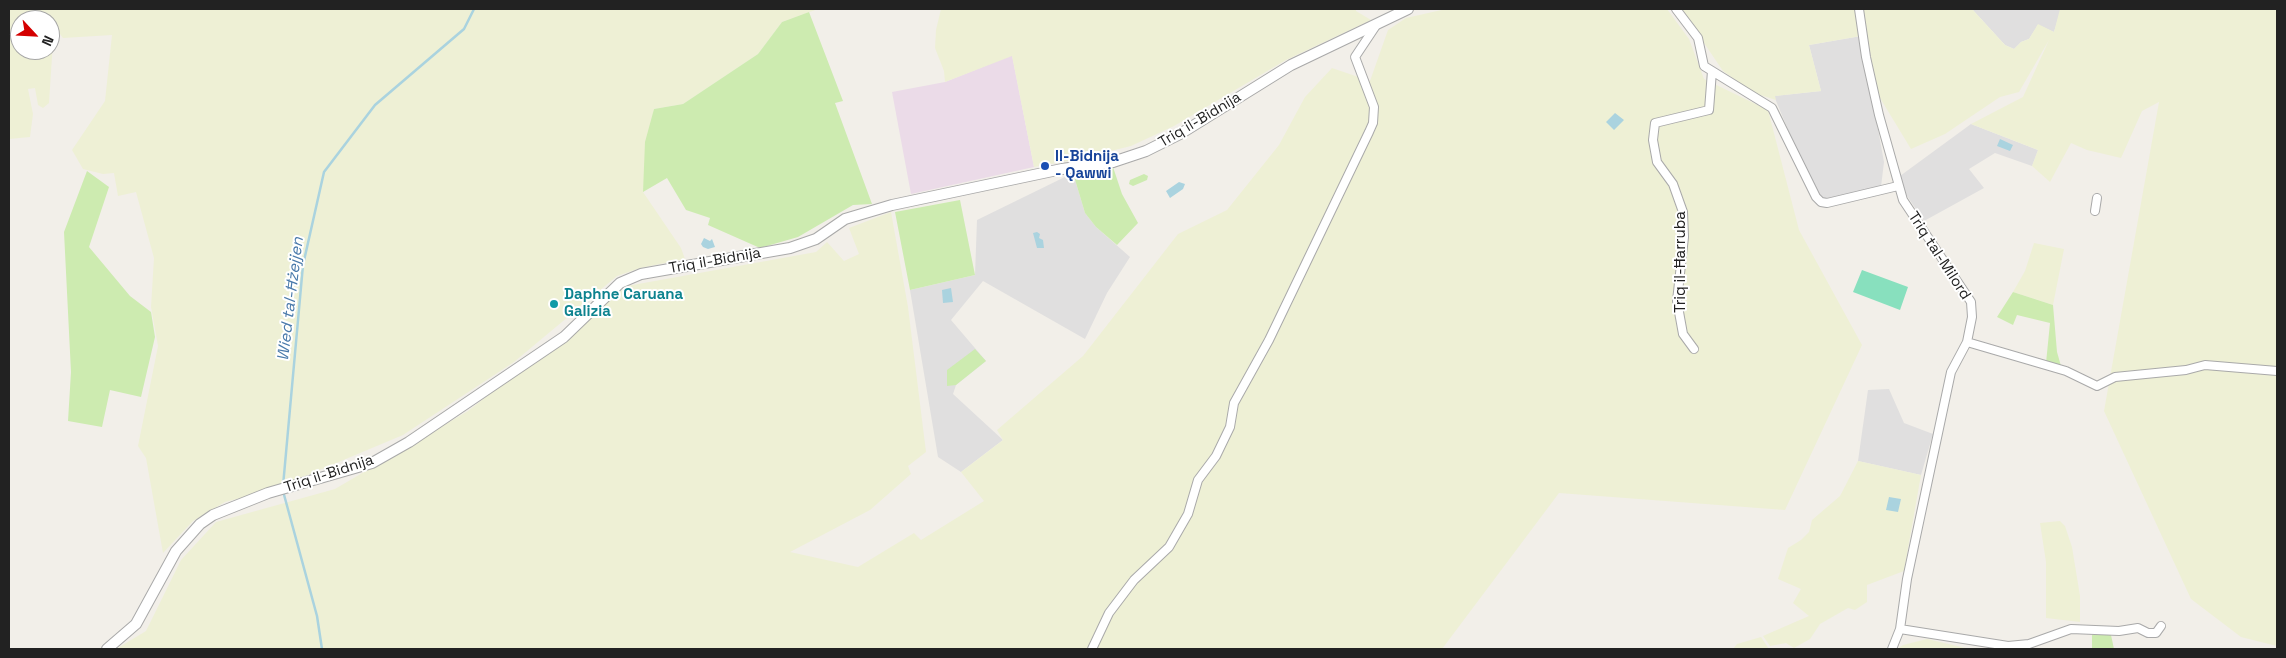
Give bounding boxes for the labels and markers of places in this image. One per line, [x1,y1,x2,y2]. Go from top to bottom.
place label: Il-Bidnija - Qawwi [1055,148,1119,183]
marker: Il-Bidnija - Qawwi [1039,160,1051,172]
place label: Daphne Caruana Galizia [564,286,683,321]
marker: Daphne Caruana Galizia [548,298,560,310]

